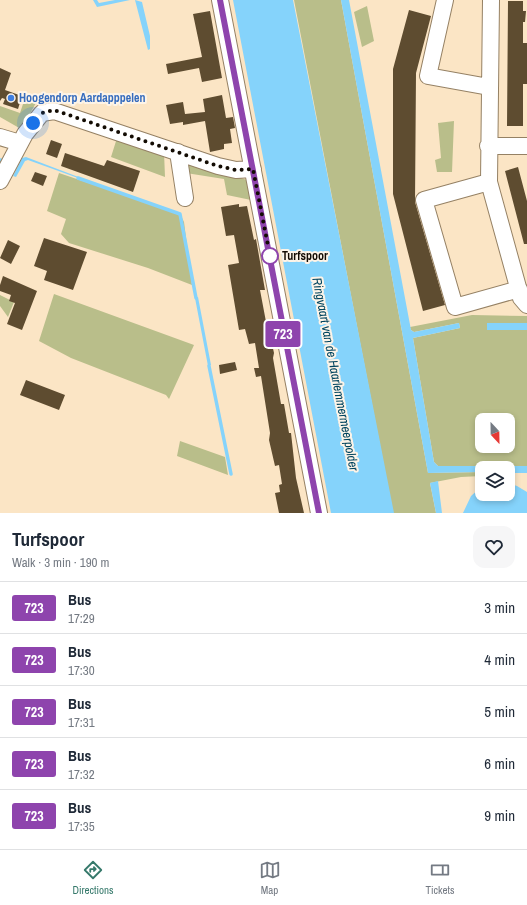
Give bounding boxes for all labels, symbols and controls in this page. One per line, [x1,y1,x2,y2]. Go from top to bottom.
place label: Hoogendorp Aardapppelen [19,90,145,106]
marker: Hoogendorp Aardapppelen [6,93,16,103]
your location [23,113,43,133]
marker: Turfspoor [261,247,279,265]
place label: Turfspoor [282,248,328,264]
water label: Ringvaart van de Haarlemmermeerpolder [308,276,363,473]
line badge: 723 [260,321,306,347]
text: 723 [273,325,293,343]
north arrow [475,413,515,453]
map controls [475,413,515,501]
button: layers [475,461,515,501]
text: Turfspoor [12,526,84,552]
button: heart [473,526,515,568]
text: Walk · 3 min · 190 m [12,554,109,571]
text: Bus [68,589,91,610]
text: 3 min [484,597,515,618]
text: 723 [24,599,44,617]
text: 17:29 [68,610,95,627]
text: Bus [68,641,91,662]
text: 4 min [484,649,515,670]
text: 723 [24,651,44,669]
text: 17:30 [68,662,95,679]
text: Bus [68,693,91,714]
text: 5 min [484,701,515,722]
text: 723 [24,703,44,721]
text: 17:31 [68,714,95,731]
text: Bus [68,745,91,766]
text: 6 min [484,753,515,774]
text: 723 [24,755,44,773]
text: 17:32 [68,766,95,783]
text: Bus [68,797,91,818]
text: 9 min [484,805,515,826]
text: 723 [24,807,44,825]
text: 17:35 [68,818,95,835]
tab: Directions [73,859,114,897]
tab: Map [259,859,281,897]
tab: Tickets [426,859,454,897]

